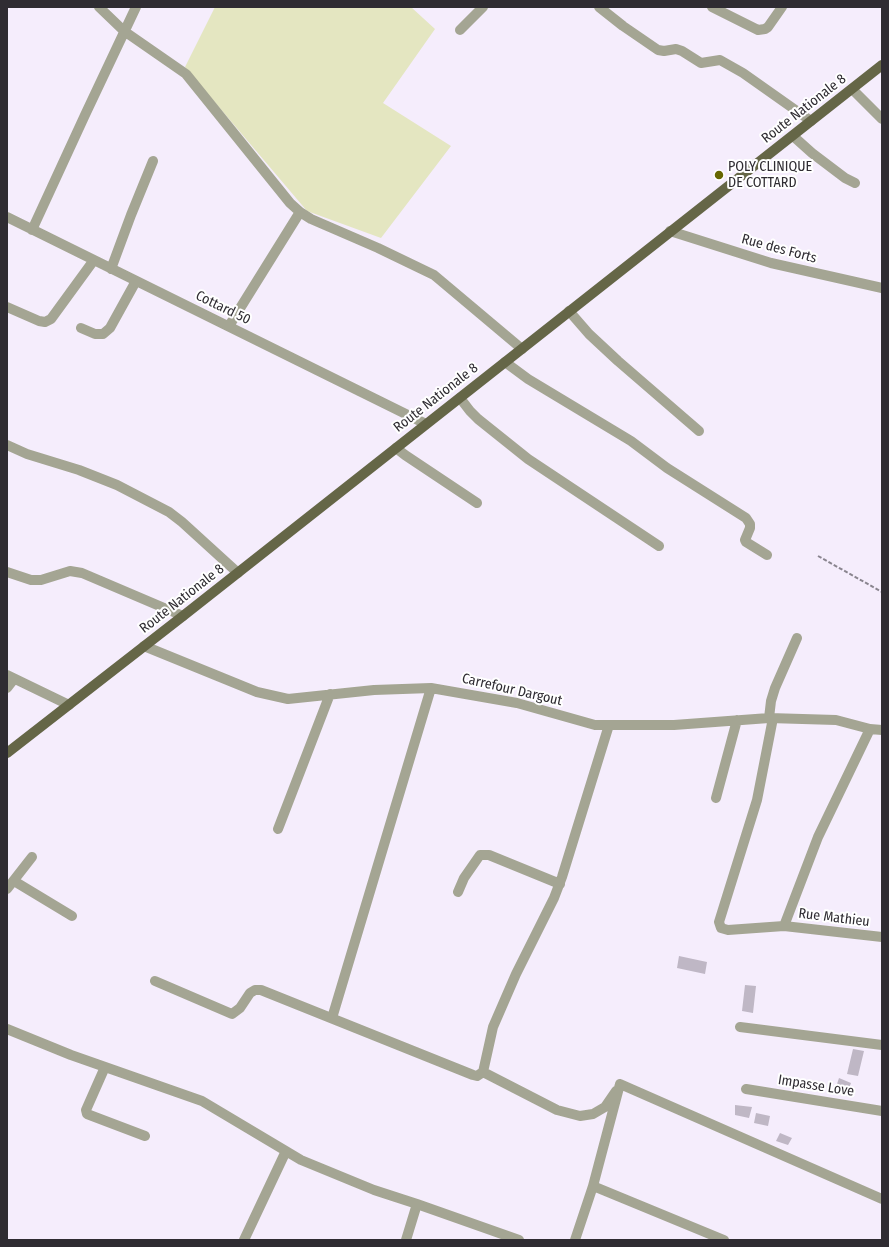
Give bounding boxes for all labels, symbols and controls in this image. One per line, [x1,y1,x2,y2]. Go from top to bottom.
street label: Route Nationale 8 [758,71,850,147]
place label: POLY CLINIQUE DE COTTARD [728,159,812,192]
marker: POLY CLINIQUE DE COTTARD [713,169,725,181]
street label: Rue des Forts [739,231,819,267]
street label: Cottard 50 [193,287,253,329]
street label: Route Nationale 8 [390,360,482,436]
street label: Route Nationale 8 [136,561,228,637]
street label: Carrefour Dargout [460,670,564,710]
street label: Rue Mathieu [797,905,871,931]
street label: Impasse Love [777,1072,855,1100]

